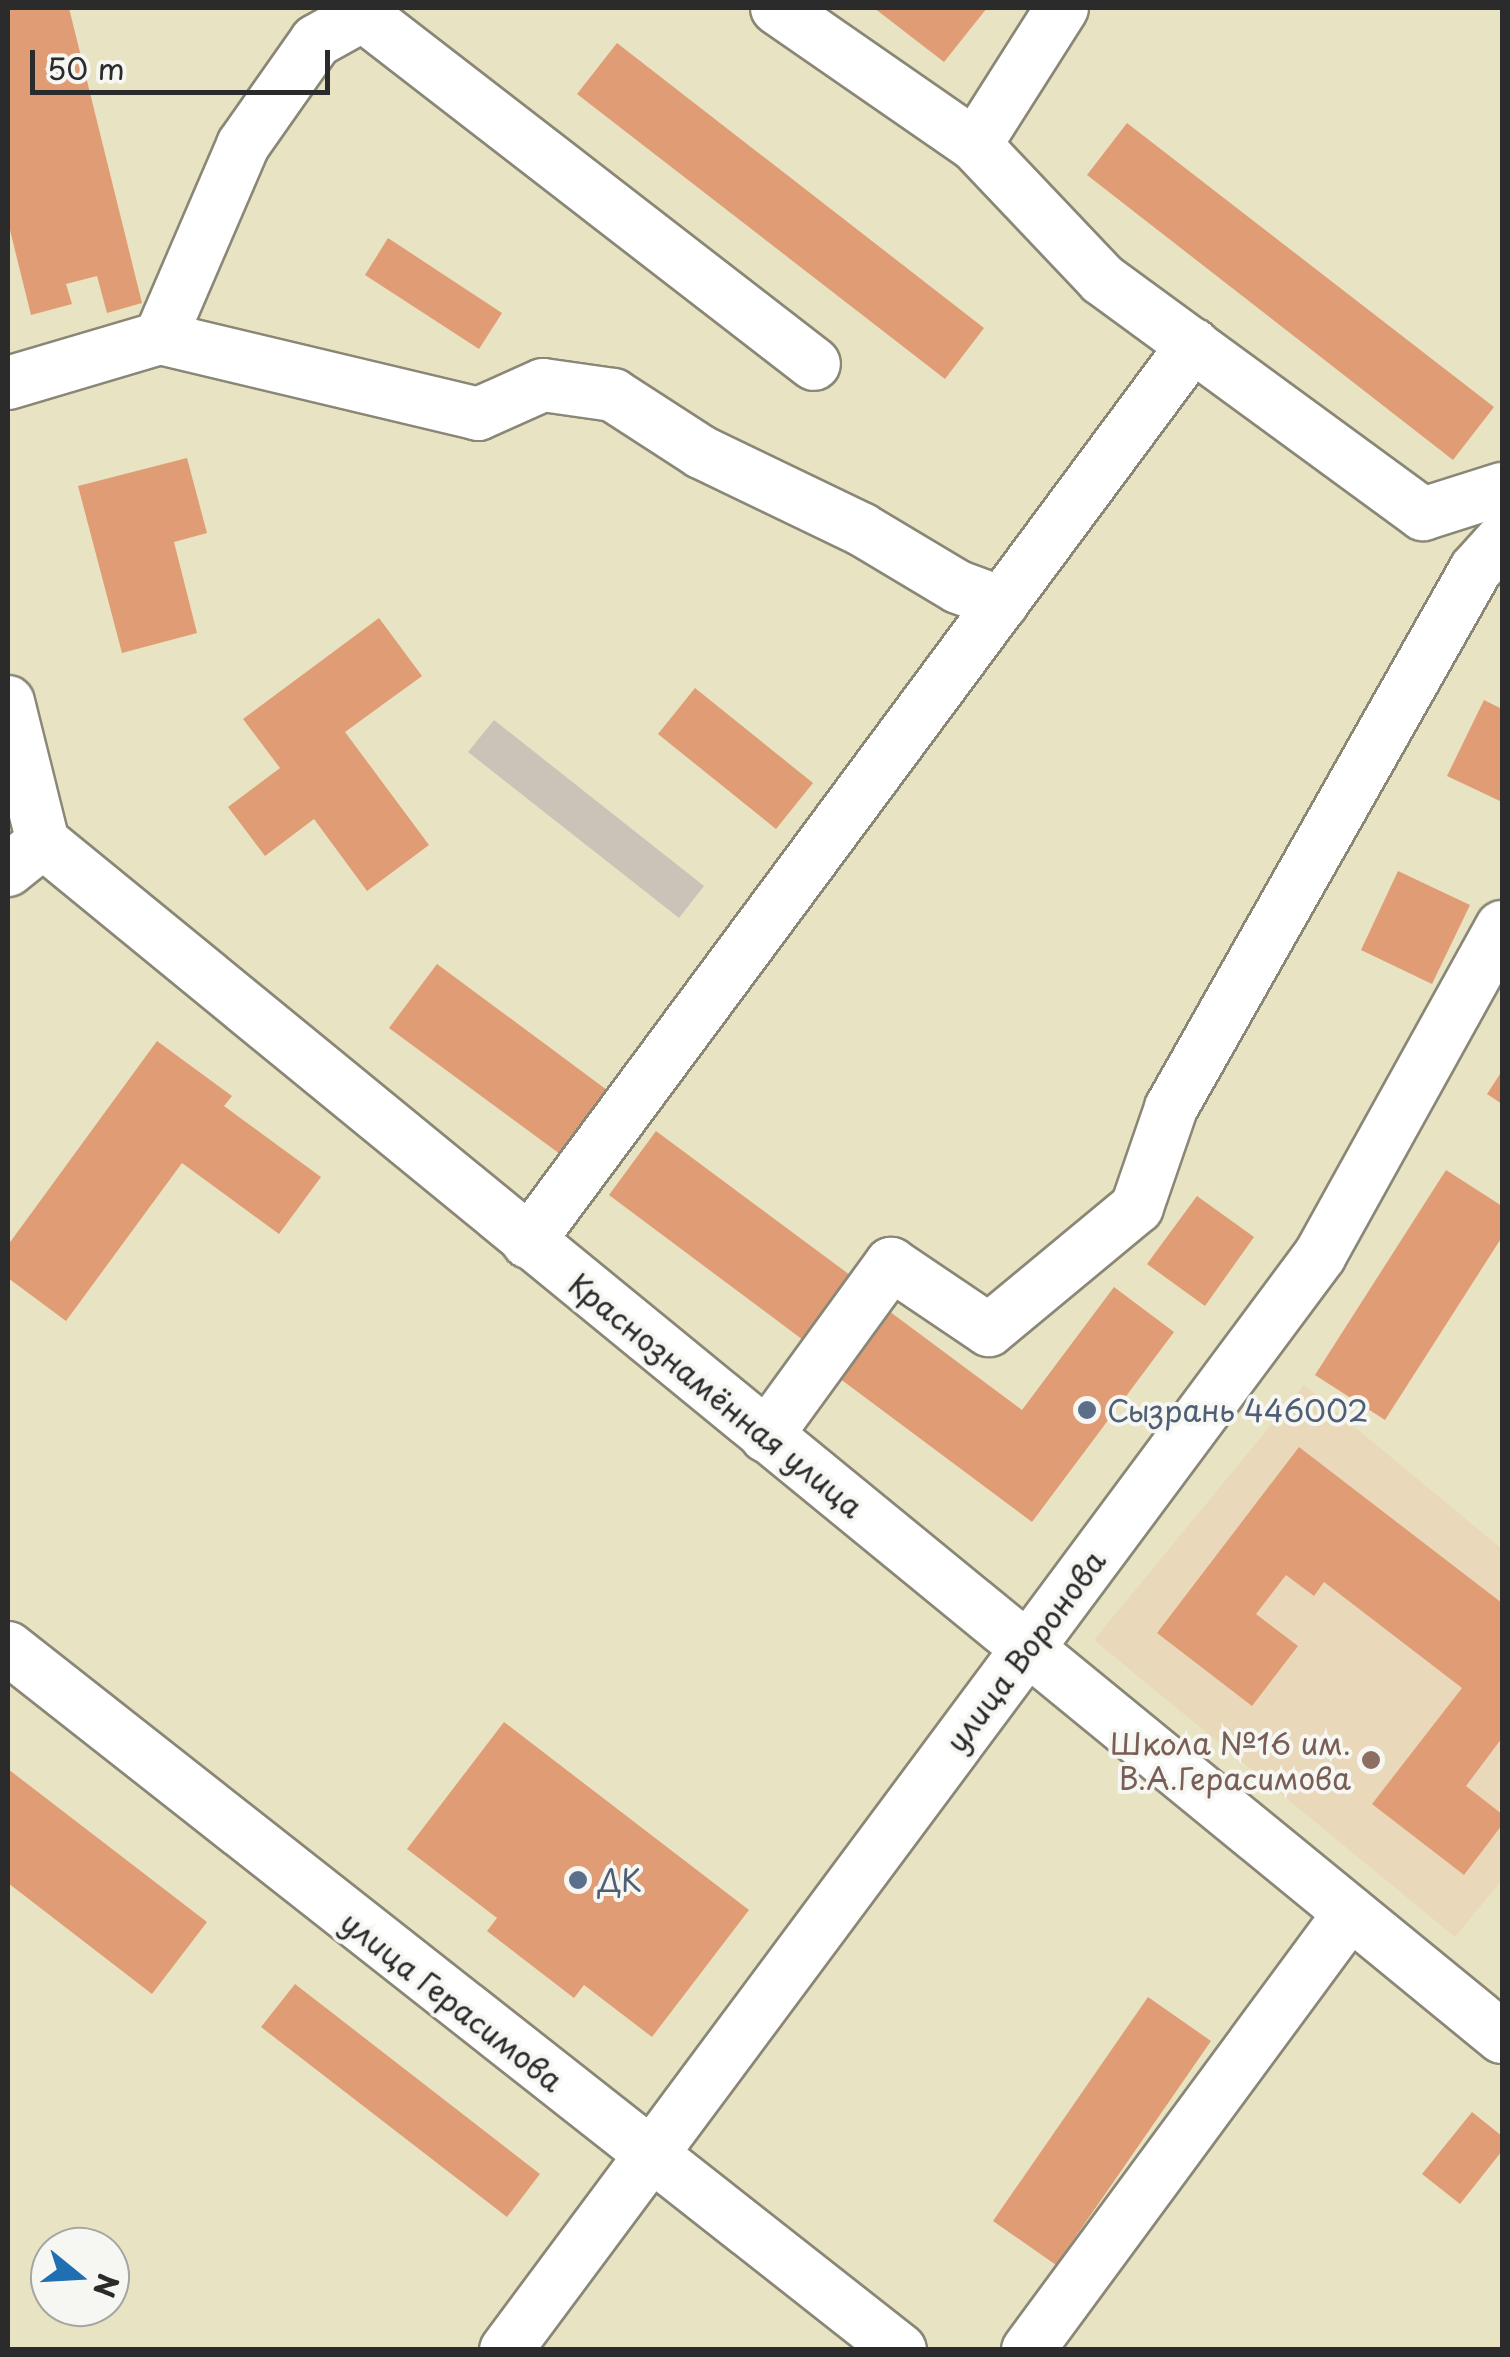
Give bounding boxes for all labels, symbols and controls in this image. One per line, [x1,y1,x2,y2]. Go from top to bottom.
scale bar [35,30,335,92]
text: 50 m [47,45,125,90]
street label: Краснознамённая улица [561,1265,871,1525]
place label: Сызрань 446002 [1107,1392,1369,1428]
marker: Сызрань 446002 [1076,1399,1098,1421]
street label: улица Воронова [937,1543,1113,1759]
place label: Школа №16 им. В.А.Герасимова [1109,1725,1351,1796]
marker: Школа №16 им. В.А.Герасимова [1360,1749,1382,1771]
place label: ДК [598,1862,642,1898]
marker: ДК [567,1869,589,1891]
street label: улица Герасимова [333,1903,571,2099]
north arrow [30,2227,130,2327]
text: N [83,2269,131,2303]

